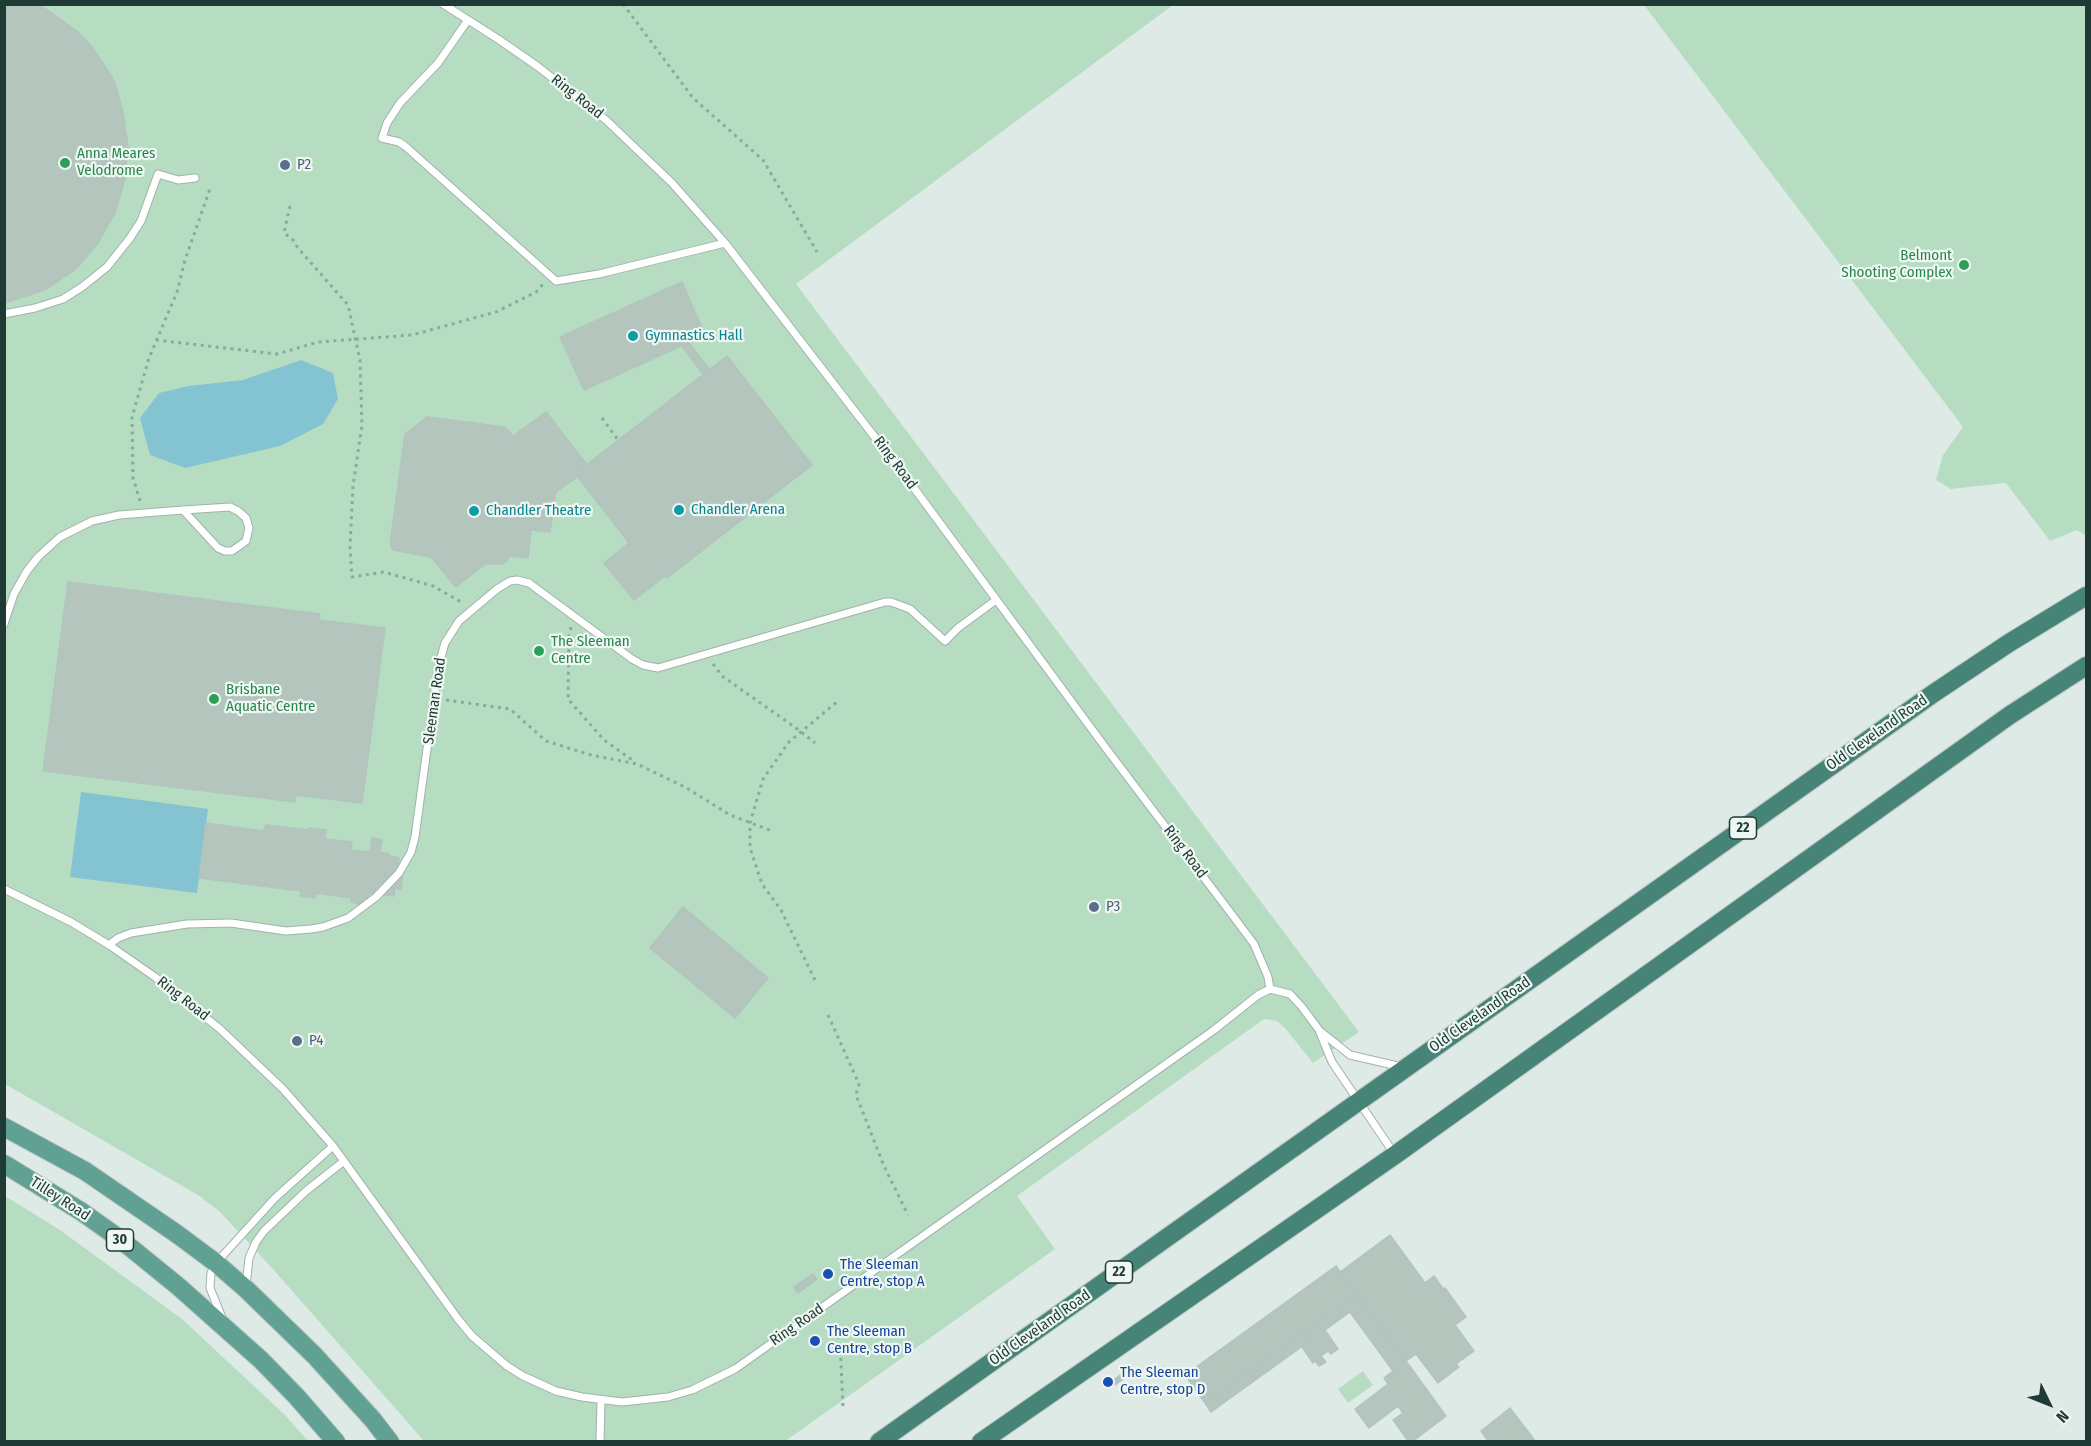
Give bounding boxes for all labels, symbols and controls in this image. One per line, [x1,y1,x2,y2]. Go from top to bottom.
street label: Ring Road [547,71,607,123]
place label: Anna Meares Velodrome [77,145,155,180]
marker: Anna Meares Velodrome [58,156,72,170]
place label: P2 [297,156,311,174]
marker: P2 [278,158,292,172]
place label: Belmont Shooting Complex [1841,247,1952,282]
marker: Belmont Shooting Complex [1957,258,1971,272]
place label: Gymnastics Hall [645,327,743,345]
marker: Gymnastics Hall [626,329,640,343]
street label: Ring Road [869,433,921,493]
place label: Chandler Arena [691,501,785,519]
place label: Chandler Theatre [486,502,591,520]
marker: Chandler Arena [672,503,686,517]
marker: Chandler Theatre [467,504,481,518]
place label: The Sleeman Centre [551,633,630,668]
marker: The Sleeman Centre [532,644,546,658]
street label: Sleeman Road [420,656,450,746]
place label: Brisbane Aquatic Centre [226,681,316,716]
street label: Old Cleveland Road [1823,691,1931,775]
marker: Brisbane Aquatic Centre [207,692,221,706]
road number: 22 [1730,817,1756,839]
street label: Ring Road [1159,822,1211,882]
place label: P3 [1106,898,1120,916]
marker: P3 [1087,900,1101,914]
street label: Ring Road [153,973,213,1025]
street label: Old Cleveland Road [1426,973,1534,1057]
place label: P4 [309,1032,323,1050]
marker: P4 [290,1034,304,1048]
street label: Tilley Road [27,1173,93,1225]
road number: 30 [106,1229,134,1251]
place label: The Sleeman Centre, stop A [840,1256,925,1291]
road number: 22 [1106,1261,1132,1283]
marker: The Sleeman Centre, stop A [821,1267,835,1281]
street label: Old Cleveland Road [986,1286,1094,1370]
street label: Ring Road [767,1300,827,1350]
place label: The Sleeman Centre, stop B [827,1323,912,1358]
marker: The Sleeman Centre, stop B [808,1334,822,1348]
place label: The Sleeman Centre, stop D [1120,1364,1205,1399]
north arrow [2019,1374,2079,1434]
marker: The Sleeman Centre, stop D [1101,1375,1115,1389]
text: N [2052,1407,2073,1427]

